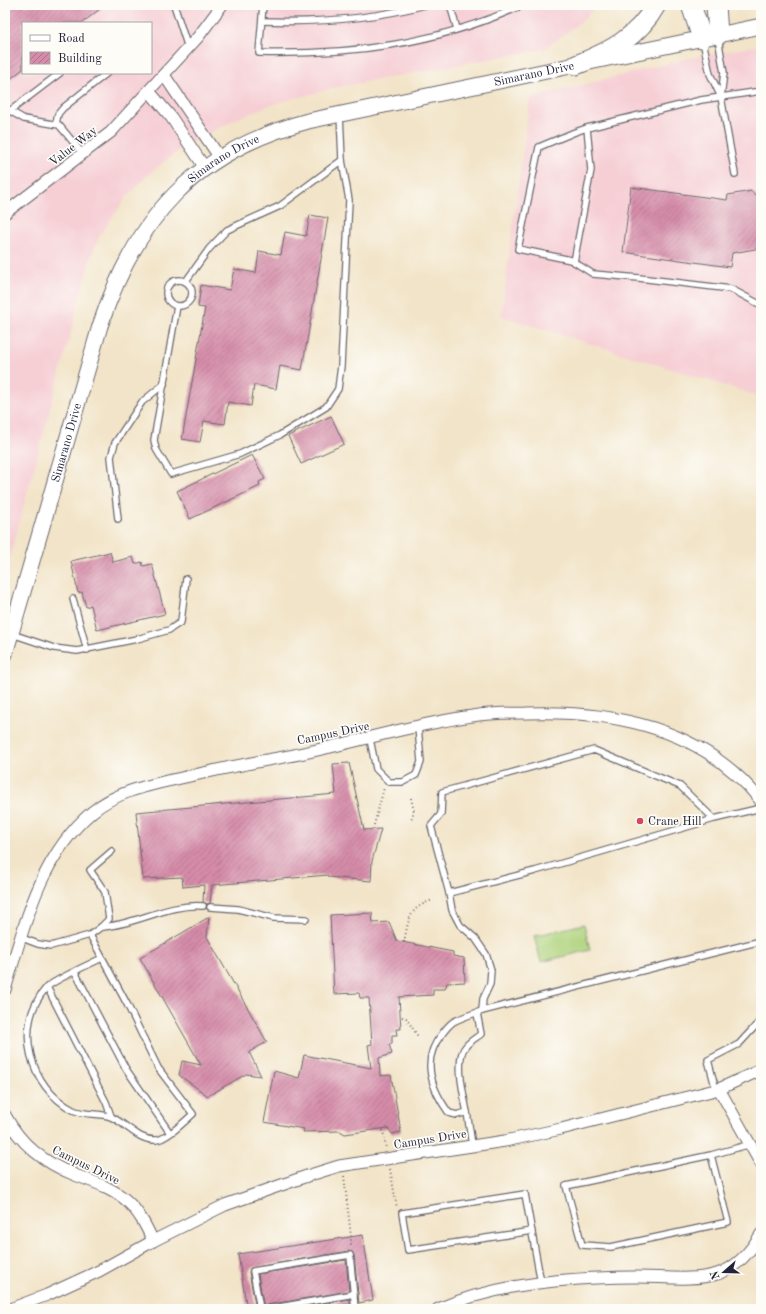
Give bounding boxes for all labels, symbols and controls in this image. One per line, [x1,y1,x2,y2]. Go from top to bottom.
legend [22,22,152,74]
text: Road [58,33,85,45]
text: Building [58,53,102,65]
street label: Simarano Drive [493,60,576,89]
street label: Value Way [48,124,100,169]
street label: Simarano Drive [186,133,262,186]
street label: Simarano Drive [50,402,84,484]
street label: Campus Drive [296,720,371,747]
marker: Crane Hill [635,816,645,826]
place label: Crane Hill [648,816,701,828]
street label: Campus Drive [393,1128,468,1152]
street label: Campus Drive [50,1144,122,1188]
north arrow [704,1252,744,1292]
text: N [709,1269,723,1281]

